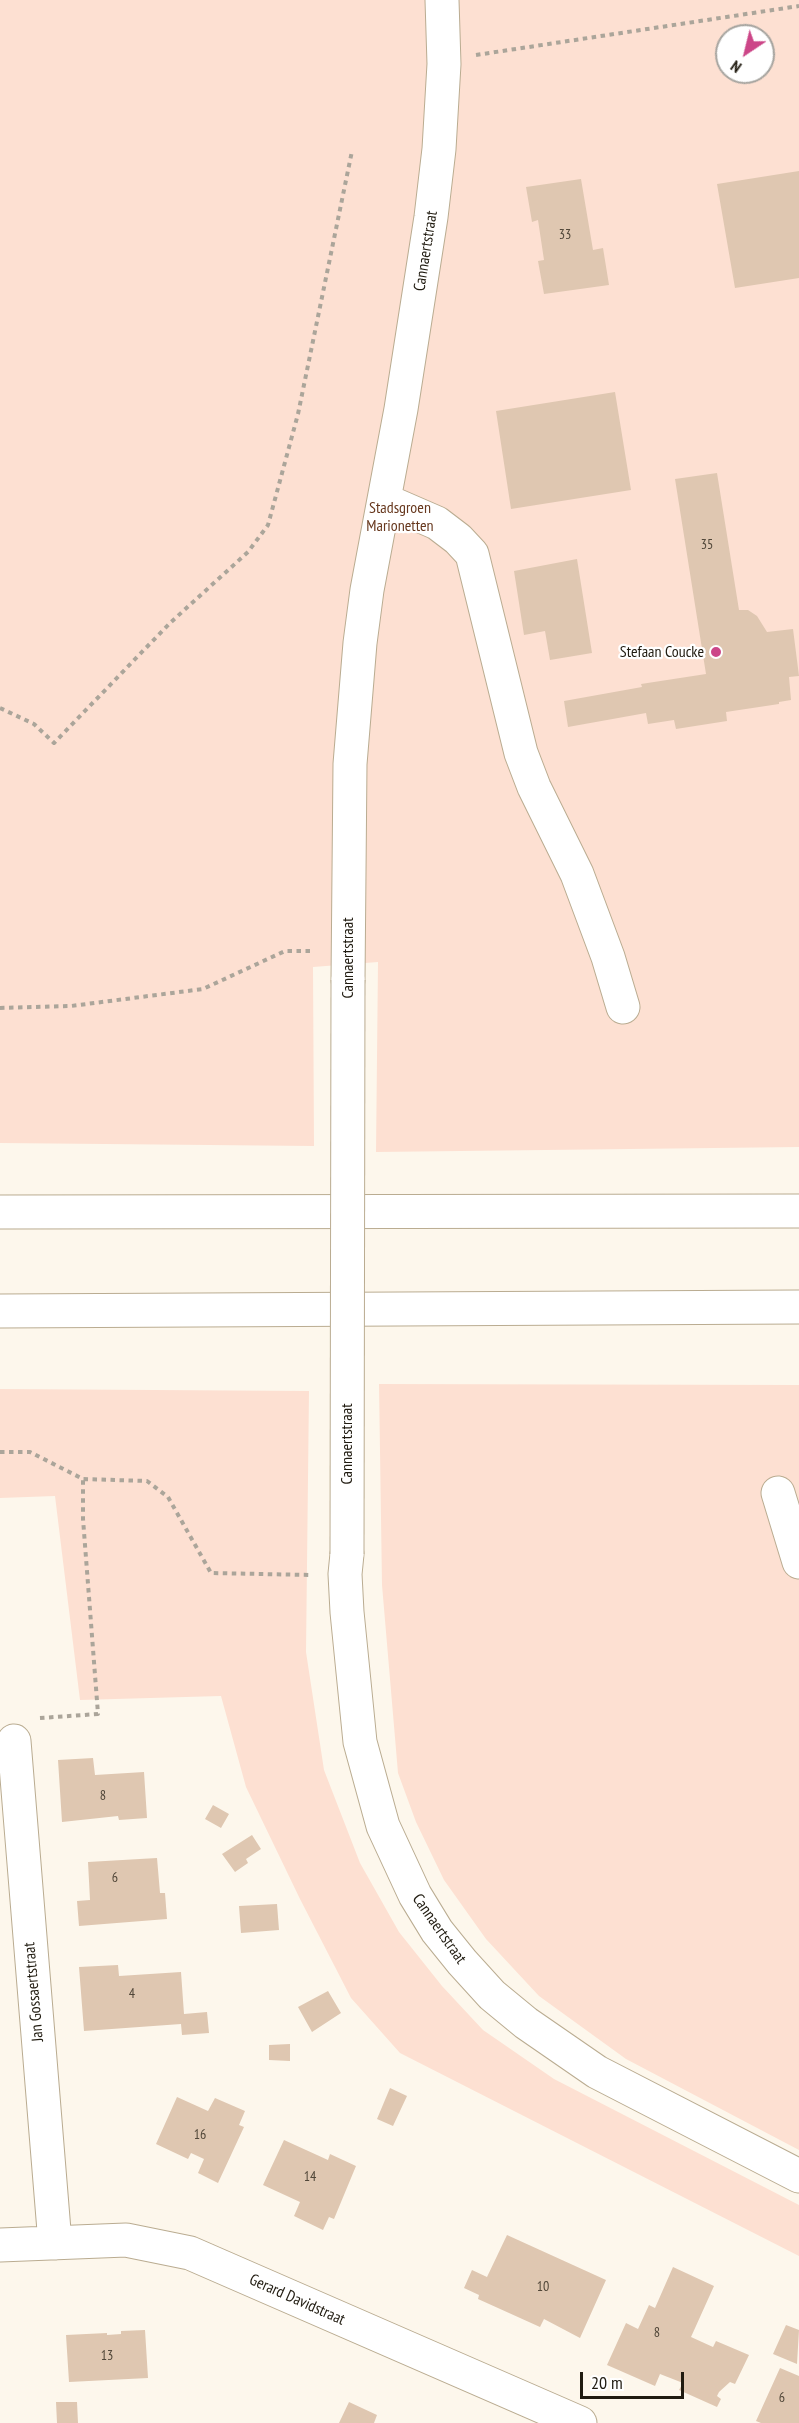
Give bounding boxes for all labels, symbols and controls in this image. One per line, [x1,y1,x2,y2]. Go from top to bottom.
north arrow [715,24,775,84]
text: N [727,56,745,78]
street label: Cannaertstraat [410,209,442,293]
house number: 33 [559,227,571,243]
park label: Stadsgroen Marionetten [366,498,434,536]
house number: 35 [701,537,713,553]
place label: Stefaan Coucke [620,642,704,662]
marker: Stefaan Coucke [709,645,723,659]
street label: Cannaertstraat [338,917,358,999]
street label: Cannaertstraat [337,1403,357,1485]
house number: 8 [100,1788,106,1804]
house number: 6 [112,1870,118,1886]
street label: Cannaertstraat [408,1890,470,1968]
street label: Jan Gossaertstraat [20,1941,48,2043]
house number: 4 [129,1986,135,2002]
house number: 16 [194,2127,206,2143]
house number: 14 [304,2169,316,2185]
street label: Gerard Davidstraat [246,2270,348,2330]
house number: 10 [537,2279,549,2295]
house number: 8 [654,2325,660,2341]
house number: 13 [101,2348,113,2364]
scale bar [583,2360,686,2398]
text: 20 m [591,2371,623,2394]
house number: 6 [779,2390,785,2406]

